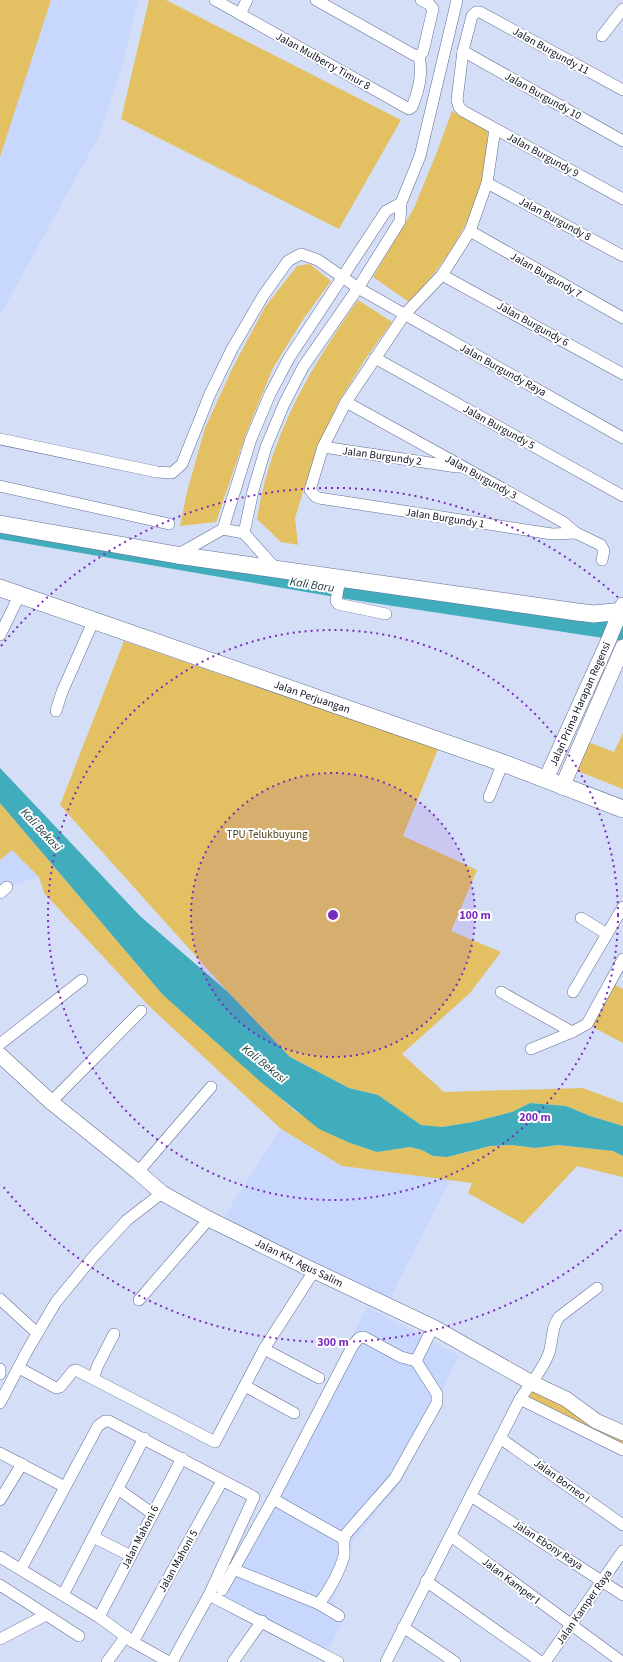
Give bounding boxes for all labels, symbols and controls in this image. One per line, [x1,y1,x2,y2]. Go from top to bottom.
street label: Jalan Burgundy 11 [510,24,592,78]
street label: Jalan Mulberry Timur 8 [273,29,374,94]
street label: Jalan Burgundy 10 [502,69,584,123]
street label: Jalan Burgundy 9 [504,129,582,181]
street label: Jalan Burgundy 8 [516,194,594,245]
street label: Jalan Burgundy 7 [508,249,584,301]
street label: Jalan Burgundy 6 [494,298,572,350]
street label: Jalan Burgundy Raya [457,340,549,400]
street label: Jalan Burgundy 5 [460,401,538,453]
street label: Jalan Burgundy 2 [341,443,423,469]
street label: Jalan Burgundy 3 [442,451,520,503]
street label: Jalan Burgundy 1 [404,504,486,532]
water label: Kali Baru [289,573,335,597]
street label: Jalan Prima Harapan Regensi [546,640,614,768]
street label: Jalan Perjuangan [272,677,352,717]
water label: Kali Bekasi [17,805,66,855]
park label: TPU Telukbuyung [226,827,308,842]
text: 100 m [459,907,491,924]
centre of rings [326,908,340,922]
water label: Kali Bekasi [238,1041,290,1088]
text: 200 m [519,1109,551,1126]
street label: Jalan KH. Agus Salim [252,1235,346,1291]
text: 300 m [317,1334,349,1351]
street label: Jalan Borneo I [531,1455,593,1507]
street label: Jalan Mahoni 6 [118,1502,163,1571]
street label: Jalan Ebony Raya [510,1517,586,1573]
street label: Jalan Mahoni 5 [155,1527,201,1595]
street label: Jalan Kamper I [479,1554,543,1608]
street label: Jalan Kamper Raya [553,1567,615,1647]

